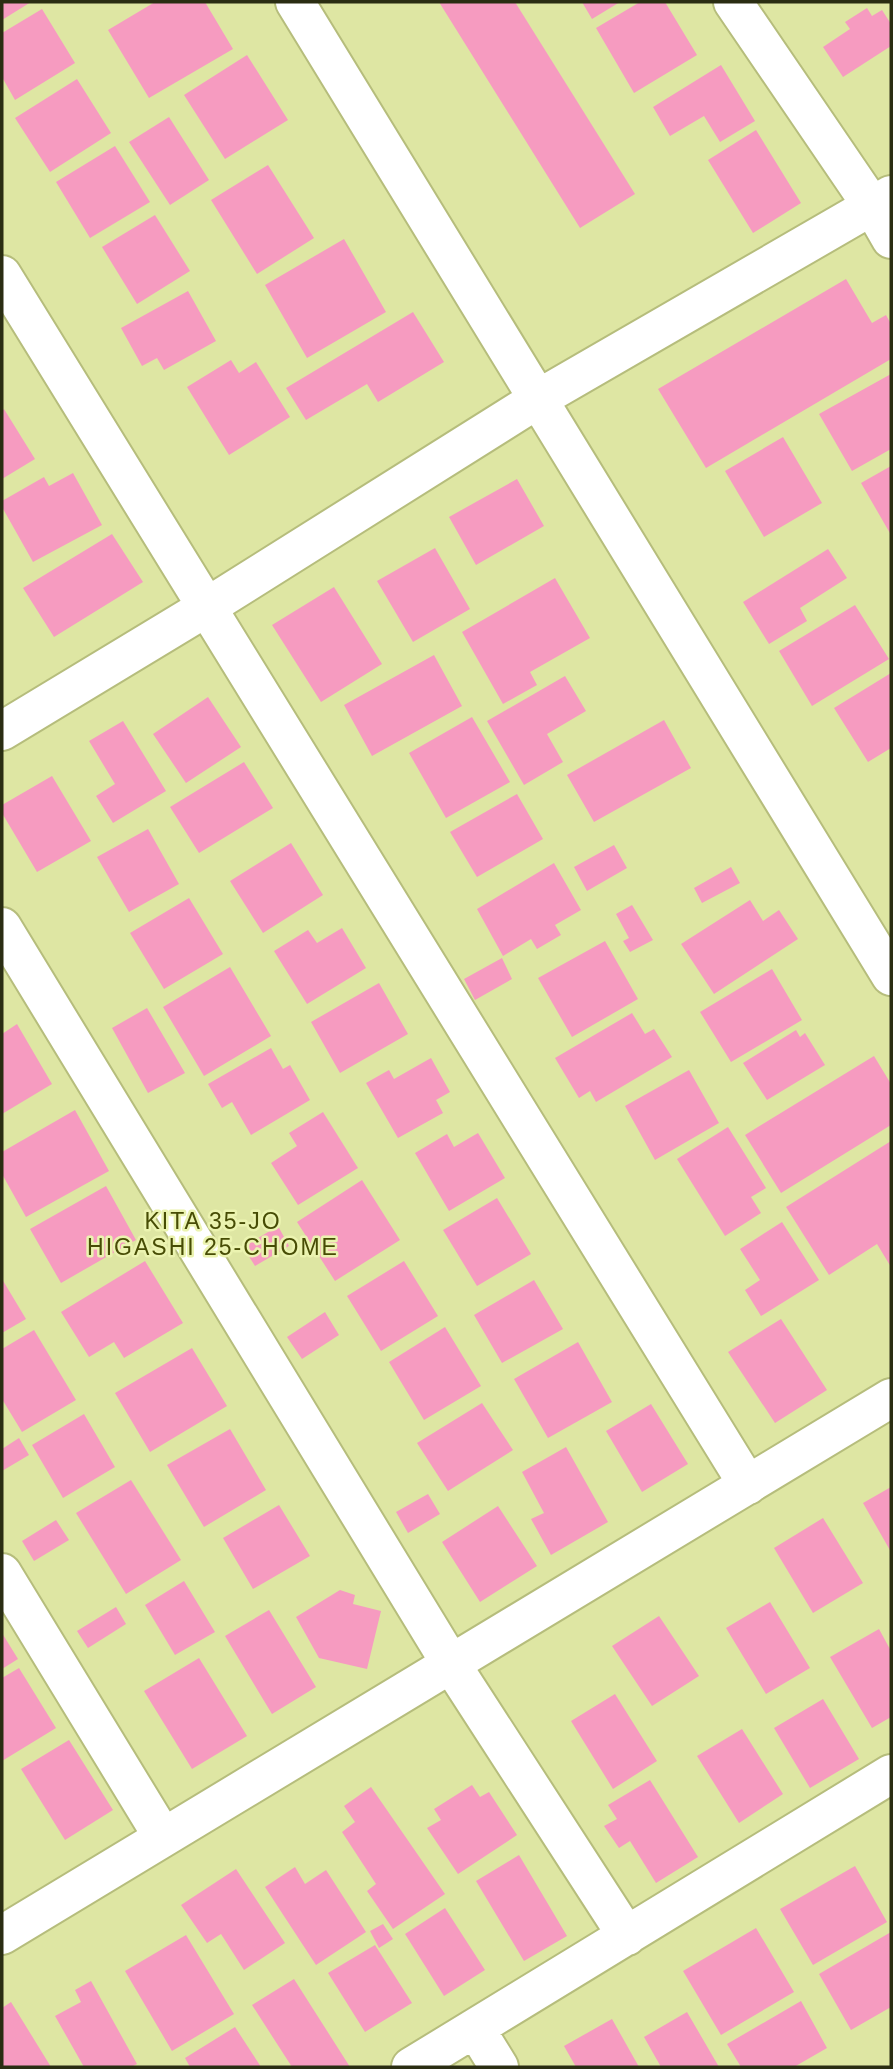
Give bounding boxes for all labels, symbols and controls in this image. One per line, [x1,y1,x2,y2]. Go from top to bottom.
district label: KITA 35-JO HIGASHI 25-CHOME [87,1208,339,1260]

